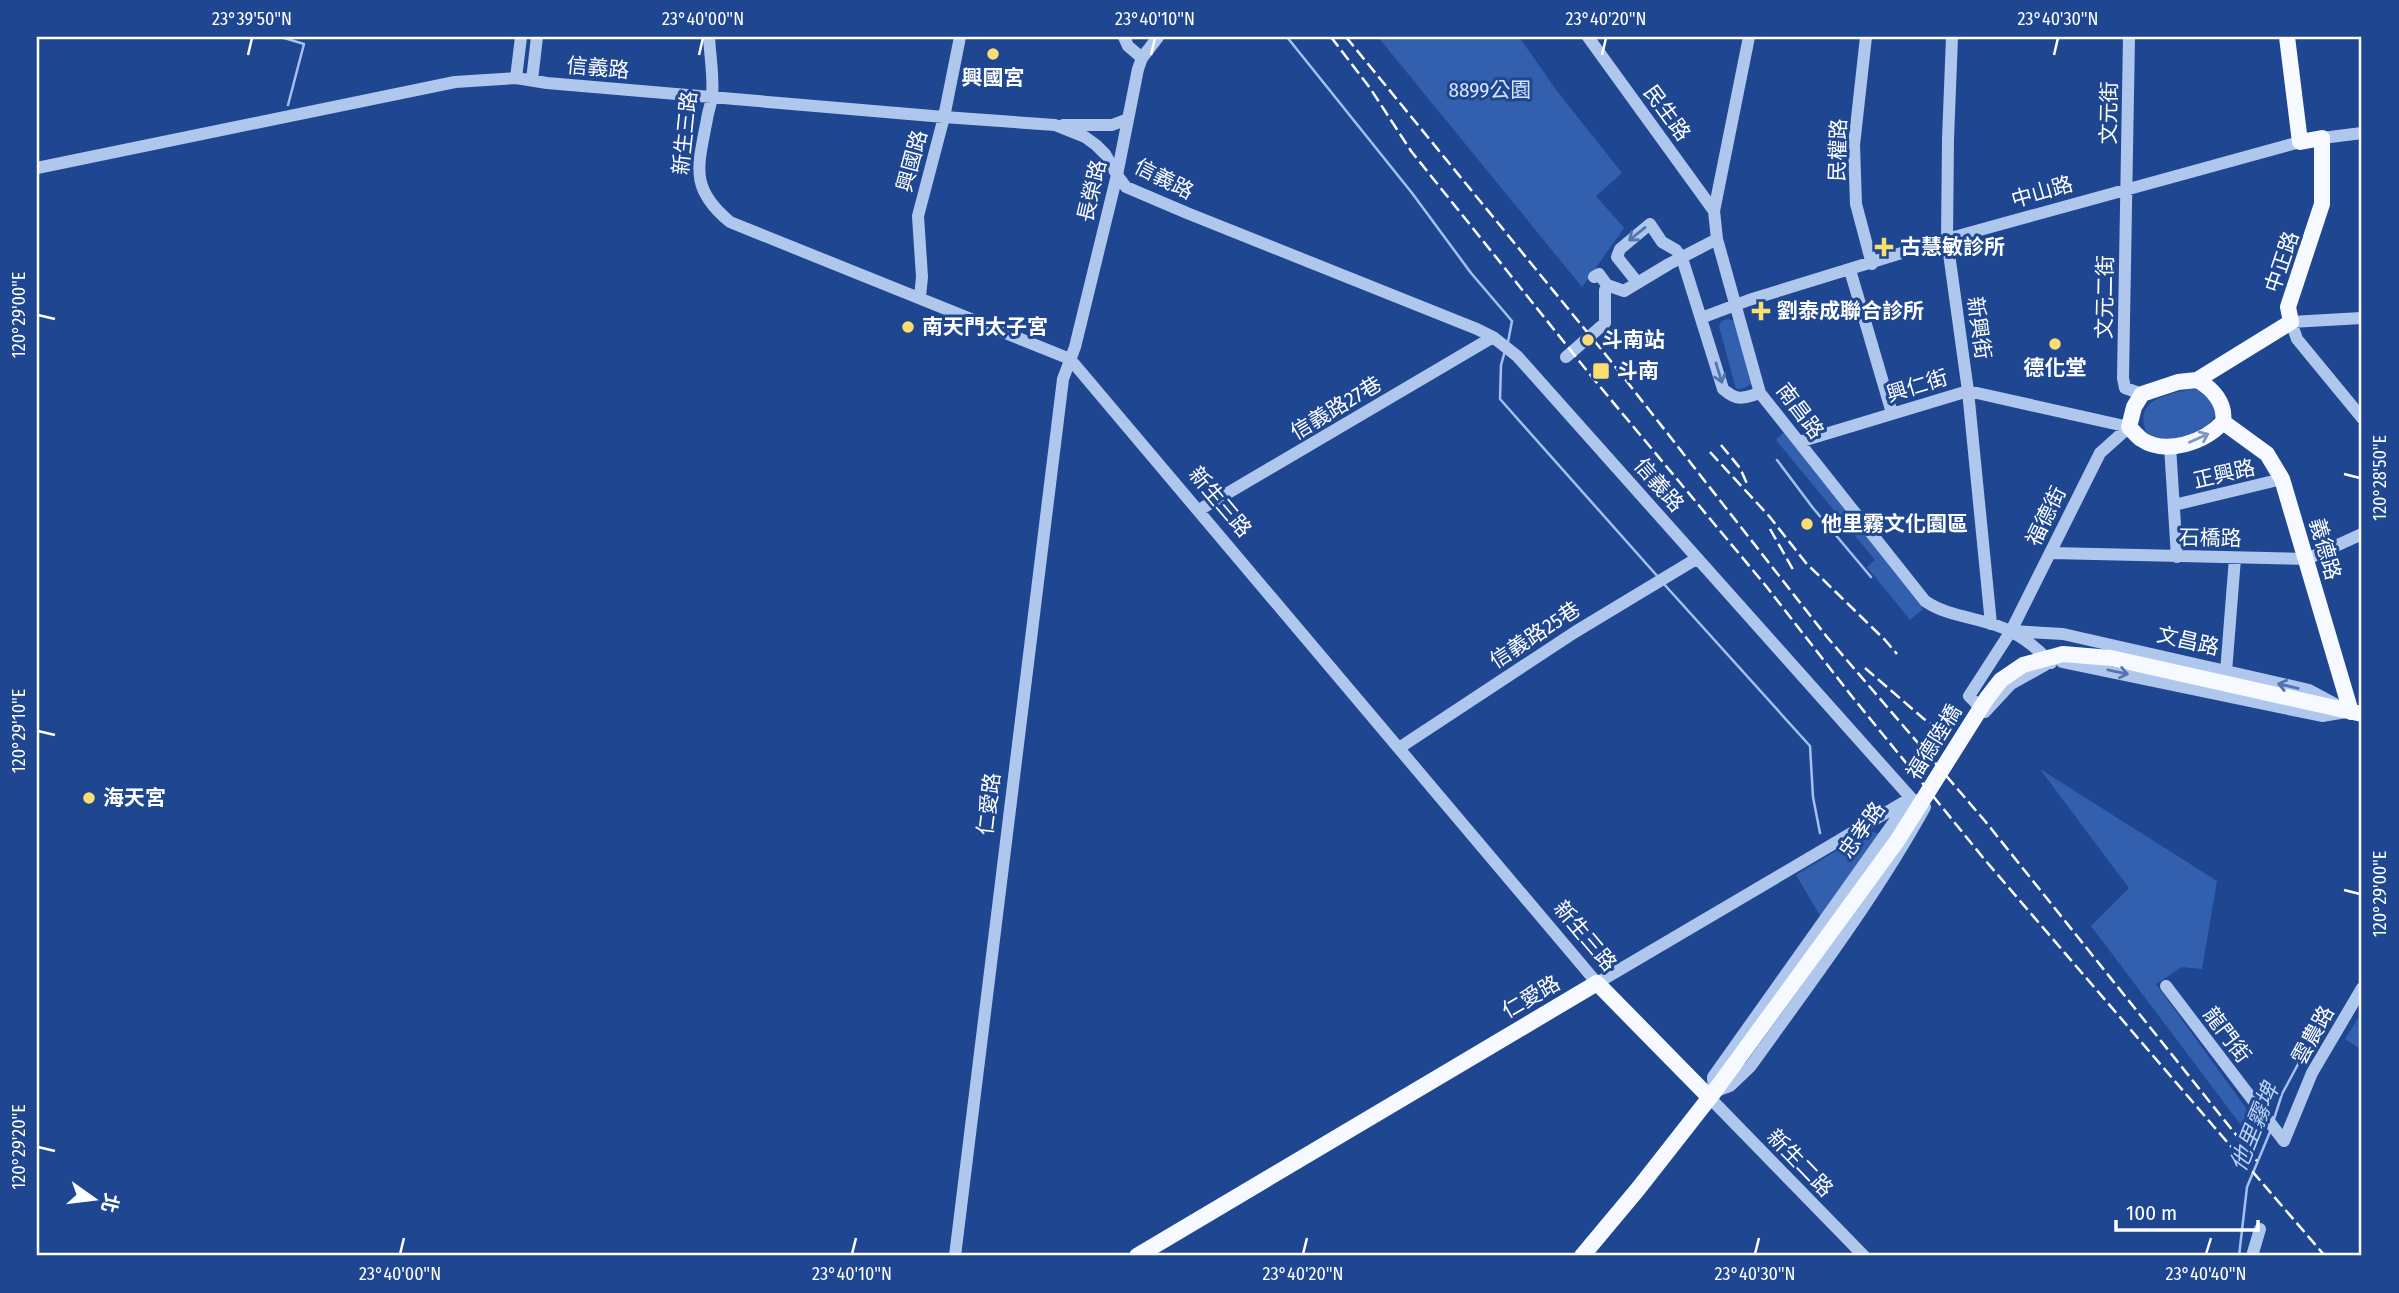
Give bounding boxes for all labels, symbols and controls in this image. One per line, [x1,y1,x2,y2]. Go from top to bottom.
text: 23°39'50"N [212,8,292,30]
text: 23°40'00"N [662,8,744,30]
text: 23°40'10"N [1115,8,1195,30]
text: 23°40'20"N [1566,8,1646,30]
text: 23°40'30"N [2017,8,2099,30]
marker: 興國宮 [985,46,1001,62]
street label: 信義路 [565,52,631,84]
place label: 興國宮 [962,65,1025,91]
park label: 8899公園 [1448,77,1532,103]
street label: 民生路 [1638,80,1696,146]
street label: 文元街 [2095,81,2123,145]
street label: 新生三路 [668,90,702,176]
street label: 民權路 [1824,118,1852,182]
street label: 興國路 [891,127,933,195]
street label: 信義路 [1130,153,1198,205]
street label: 長榮路 [1072,157,1112,225]
street label: 中山路 [2008,171,2076,213]
one-way arrow [1629,226,1647,242]
street label: 中正路 [2259,228,2305,296]
place label: 古慧敏診所 [1900,234,2005,260]
marker: 古慧敏診所 [1874,237,1894,257]
street label: 文元二街 [2091,255,2119,339]
text: 120°29'00"E [8,272,30,358]
street label: 新興街 [1962,295,1996,361]
place label: 劉泰成聯合診所 [1777,298,1924,324]
marker: 劉泰成聯合診所 [1751,301,1771,321]
place label: 南天門太子宮 [922,314,1048,340]
marker: 南天門太子宮 [900,319,916,335]
place label: 斗南站 [1602,327,1665,353]
marker: 斗南站 [1580,332,1596,348]
marker: 德化堂 [2047,336,2063,352]
place label: 德化堂 [2024,355,2087,381]
place label: 斗南 [1617,358,1659,384]
marker: 斗南 [1591,361,1611,381]
one-way arrow [1713,362,1726,384]
street label: 興仁街 [1883,364,1951,408]
street label: 信義路27巷 [1286,371,1386,445]
street label: 南昌路 [1771,378,1829,444]
one-way arrow [2188,430,2209,443]
text: 120°28'50"E [2369,435,2391,521]
street label: 信義路 [1629,453,1689,517]
street label: 正興路 [2190,454,2258,494]
street label: 新生三路 [1183,461,1257,543]
street label: 福德街 [2021,482,2071,550]
place label: 他里霧文化園區 [1821,511,1968,537]
street label: 義德路 [2304,515,2346,583]
marker: 他里霧文化園區 [1799,516,1815,532]
street label: 石橋路 [2178,524,2242,552]
street label: 信義路25巷 [1485,596,1585,674]
street label: 文昌路 [2154,621,2222,661]
one-way arrow [2106,665,2129,679]
one-way arrow [2277,678,2300,692]
text: 120°29'10"E [8,689,30,773]
street label: 福德陸橋 [1901,699,1967,785]
street label: 仁愛路 [972,771,1006,837]
place label: 海天宮 [103,785,166,811]
marker: 海天宮 [81,790,97,806]
street label: 忠孝路 [1833,797,1891,863]
text: 120°29'00"E [2369,851,2391,937]
street label: 新生三路 [1548,895,1622,977]
street label: 仁愛路 [1497,970,1565,1024]
street label: 雲農路 [2286,1001,2340,1069]
street label: 龍門街 [2198,1002,2256,1068]
water label: 他里霧埤 [2224,1076,2285,1175]
text: 120°29'20"E [8,1104,30,1190]
street label: 新生二路 [1761,1124,1839,1202]
north arrow [60,1164,130,1234]
scale bar [2116,1188,2257,1232]
text: 北 [97,1191,123,1215]
text: 100 m [2126,1200,2177,1226]
text: 23°40'00"N [359,1263,441,1285]
text: 23°40'10"N [812,1263,892,1285]
text: 23°40'20"N [1263,1263,1343,1285]
text: 23°40'30"N [1714,1263,1796,1285]
text: 23°40'40"N [2166,1263,2246,1285]

